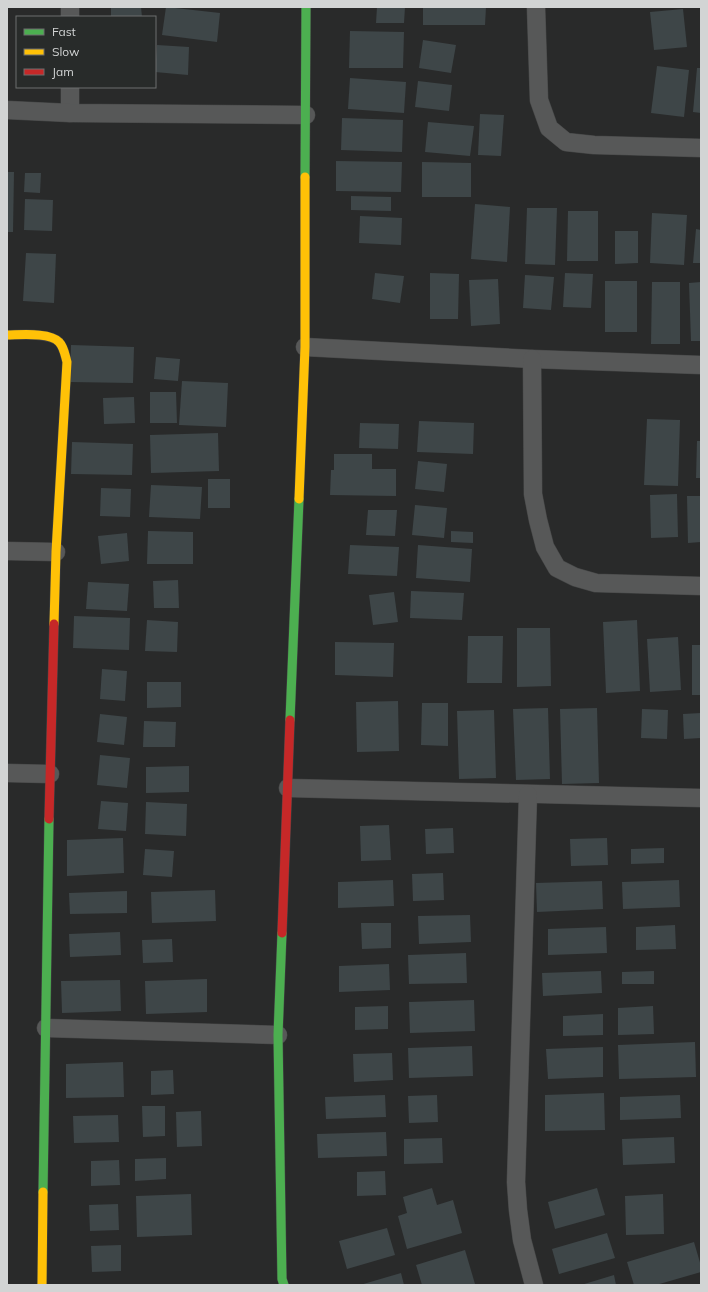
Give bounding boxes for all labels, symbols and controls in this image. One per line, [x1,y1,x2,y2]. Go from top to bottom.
legend [16,16,156,88]
text: Fast [52,24,76,39]
text: Slow [52,44,80,59]
text: Jam [52,64,74,79]

